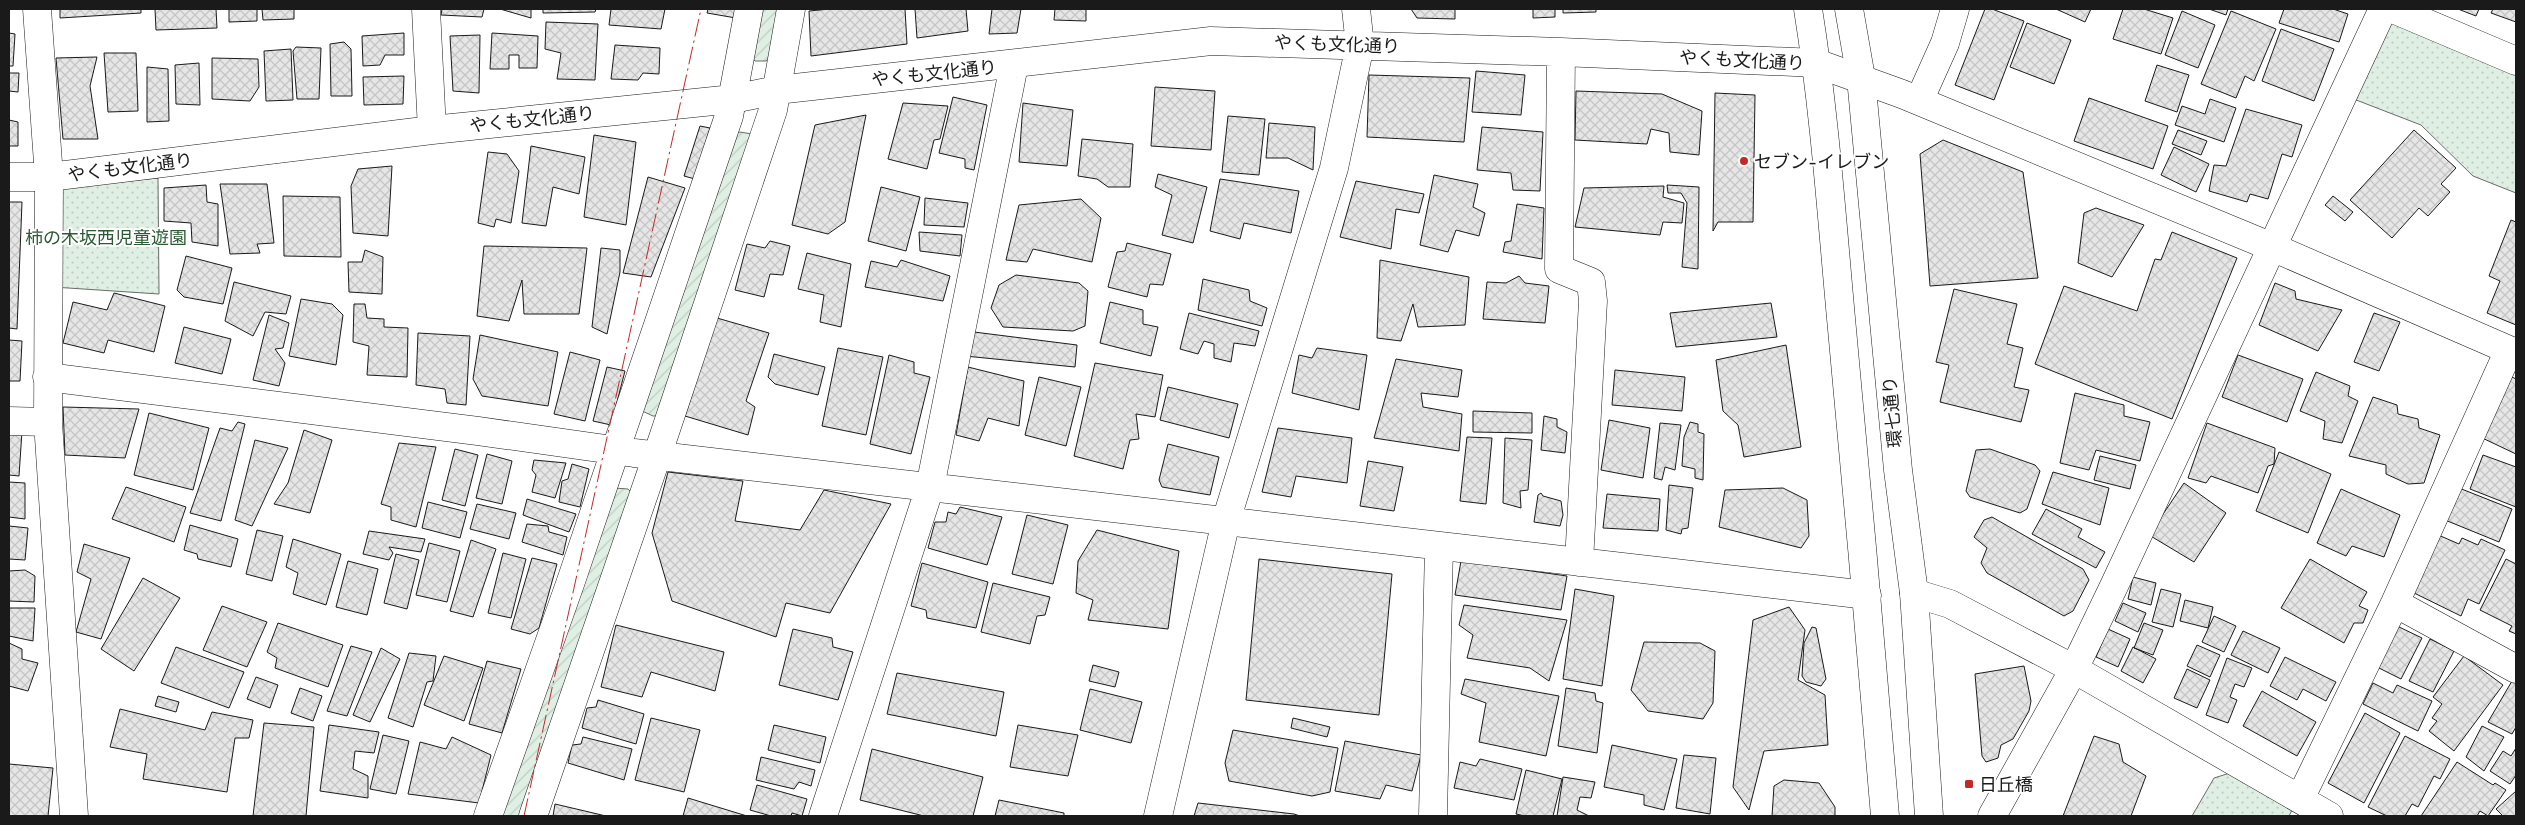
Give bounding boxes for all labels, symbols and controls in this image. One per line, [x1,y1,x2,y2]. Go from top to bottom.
street label: やくも文化通り [1274,31,1400,57]
street label: やくも文化通り [1679,46,1805,74]
street label: やくも文化通り [870,56,998,90]
street label: やくも文化通り [468,102,596,136]
street label: やくも文化通り [66,149,194,185]
place label: セブン-イレブン [1754,151,1889,172]
marker: セブン-イレブン [1738,155,1750,167]
park label: 柿の木坂西児童遊園 [25,227,187,248]
street label: 環七通り [1878,375,1906,449]
place label: 日丘橋 [1979,774,2033,795]
marker: 日丘橋 [1963,778,1975,790]

